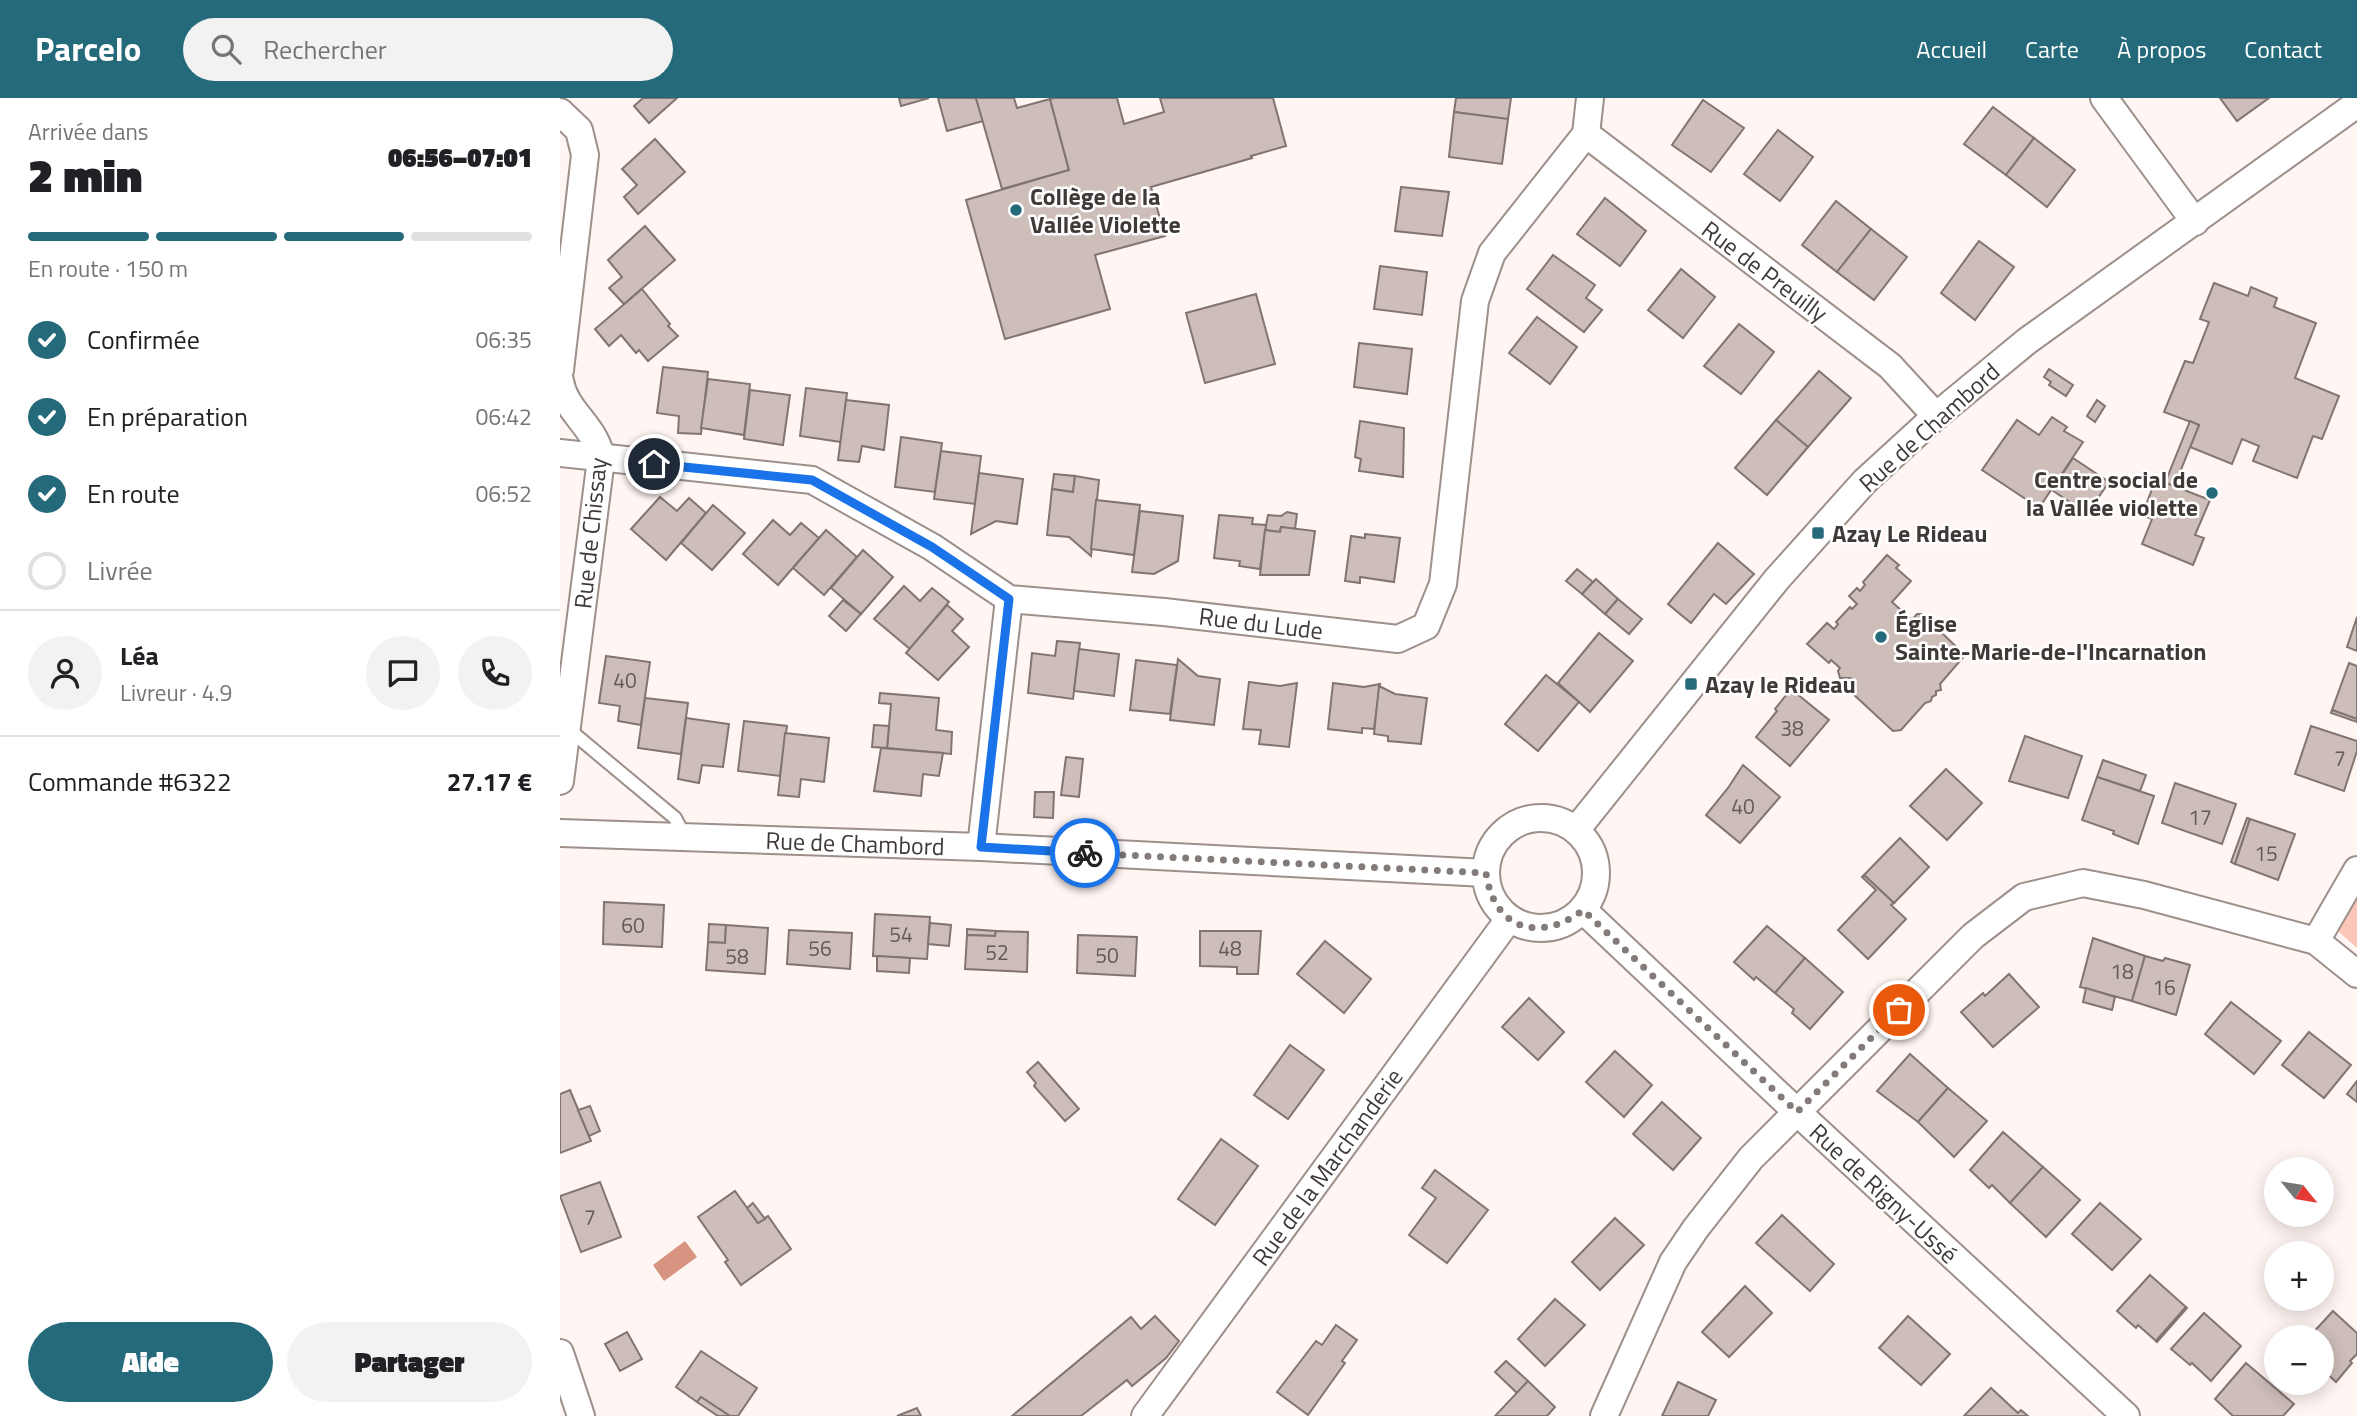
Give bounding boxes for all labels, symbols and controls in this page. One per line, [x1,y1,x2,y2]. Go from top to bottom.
search box [183,18,673,81]
text: Parcelo [35,24,141,74]
icon: search [207,30,245,68]
text: Rechercher [263,30,387,69]
text: Accueil [1916,31,1987,67]
text: Carte [2025,31,2079,67]
text: À propos [2117,31,2206,67]
text: Contact [2244,31,2322,67]
text: Arrivée dans [28,114,149,149]
text: 06:56–07:01 [388,138,532,177]
text: 2 min [28,140,142,210]
place label: Collège de la Vallée Violette [1030,178,1181,242]
marker: Collège de la Vallée Violette [1008,202,1024,218]
street label: Rue de Preuilly [1694,211,1836,331]
text: En route · 150 m [28,251,188,286]
text: Confirmée [87,320,200,359]
icon: check [28,321,66,359]
text: 06:35 [475,322,532,357]
street label: Rue de Chambord [1850,354,2008,500]
text: En préparation [87,397,248,436]
icon: check [28,398,66,436]
text: 06:42 [475,399,532,434]
pin [624,434,684,494]
icon: home [635,445,673,483]
street label: Rue de Chissay [564,455,616,610]
place label: Centre social de la Vallée violette [2026,461,2198,525]
text: En route [87,474,180,513]
icon: check [28,475,66,513]
text: 06:52 [475,476,532,511]
marker: Centre social de la Vallée violette [2204,485,2220,501]
place label: Azay Le Rideau [1832,515,1988,551]
marker: Azay Le Rideau [1810,525,1826,541]
text: Livrée [87,551,153,590]
street label: Rue du Lude [1197,598,1325,648]
place label: Église Sainte-Marie-de-l'Incarnation [1895,605,2207,669]
marker: Église Sainte-Marie-de-l'Incarnation [1873,629,1889,645]
button: person [28,636,102,710]
text: Léa [120,636,159,675]
button: chat [366,636,440,710]
button: phone [458,636,532,710]
house number: 40 [613,664,637,696]
place label: Azay le Rideau [1705,666,1856,702]
text: Livreur · 4.9 [120,675,232,710]
marker: Azay le Rideau [1683,676,1699,692]
house number: 38 [1780,712,1804,744]
house number: 7 [2334,742,2346,774]
text: Commande #6322 [28,762,231,801]
text: 27.17 € [447,762,532,801]
house number: 40 [1731,790,1755,822]
house number: 17 [2188,801,2212,833]
courier [1050,818,1120,888]
street label: Rue de Chambord [765,822,945,864]
icon: bike [1066,834,1104,872]
house number: 15 [2254,837,2278,869]
house number: 60 [621,909,645,941]
house number: 54 [889,918,913,950]
house number: 56 [808,932,832,964]
house number: 48 [1218,932,1242,964]
house number: 52 [985,936,1009,968]
house number: 50 [1095,939,1119,971]
house number: 58 [725,940,749,972]
house number: 18 [2110,955,2134,987]
house number: 16 [2152,971,2176,1003]
pin [1869,980,1929,1040]
icon: bag [1880,991,1918,1029]
street label: Rue de la Marchanderie [1243,1061,1411,1273]
street label: Rue de Rigny-Ussé [1802,1114,1966,1272]
north arrow [2264,1157,2334,1227]
map controls [2264,1157,2334,1395]
house number: 7 [584,1201,596,1233]
button: + [2264,1241,2334,1311]
button: Aide [28,1322,273,1402]
button: Partager [287,1322,532,1402]
button: − [2264,1325,2334,1395]

